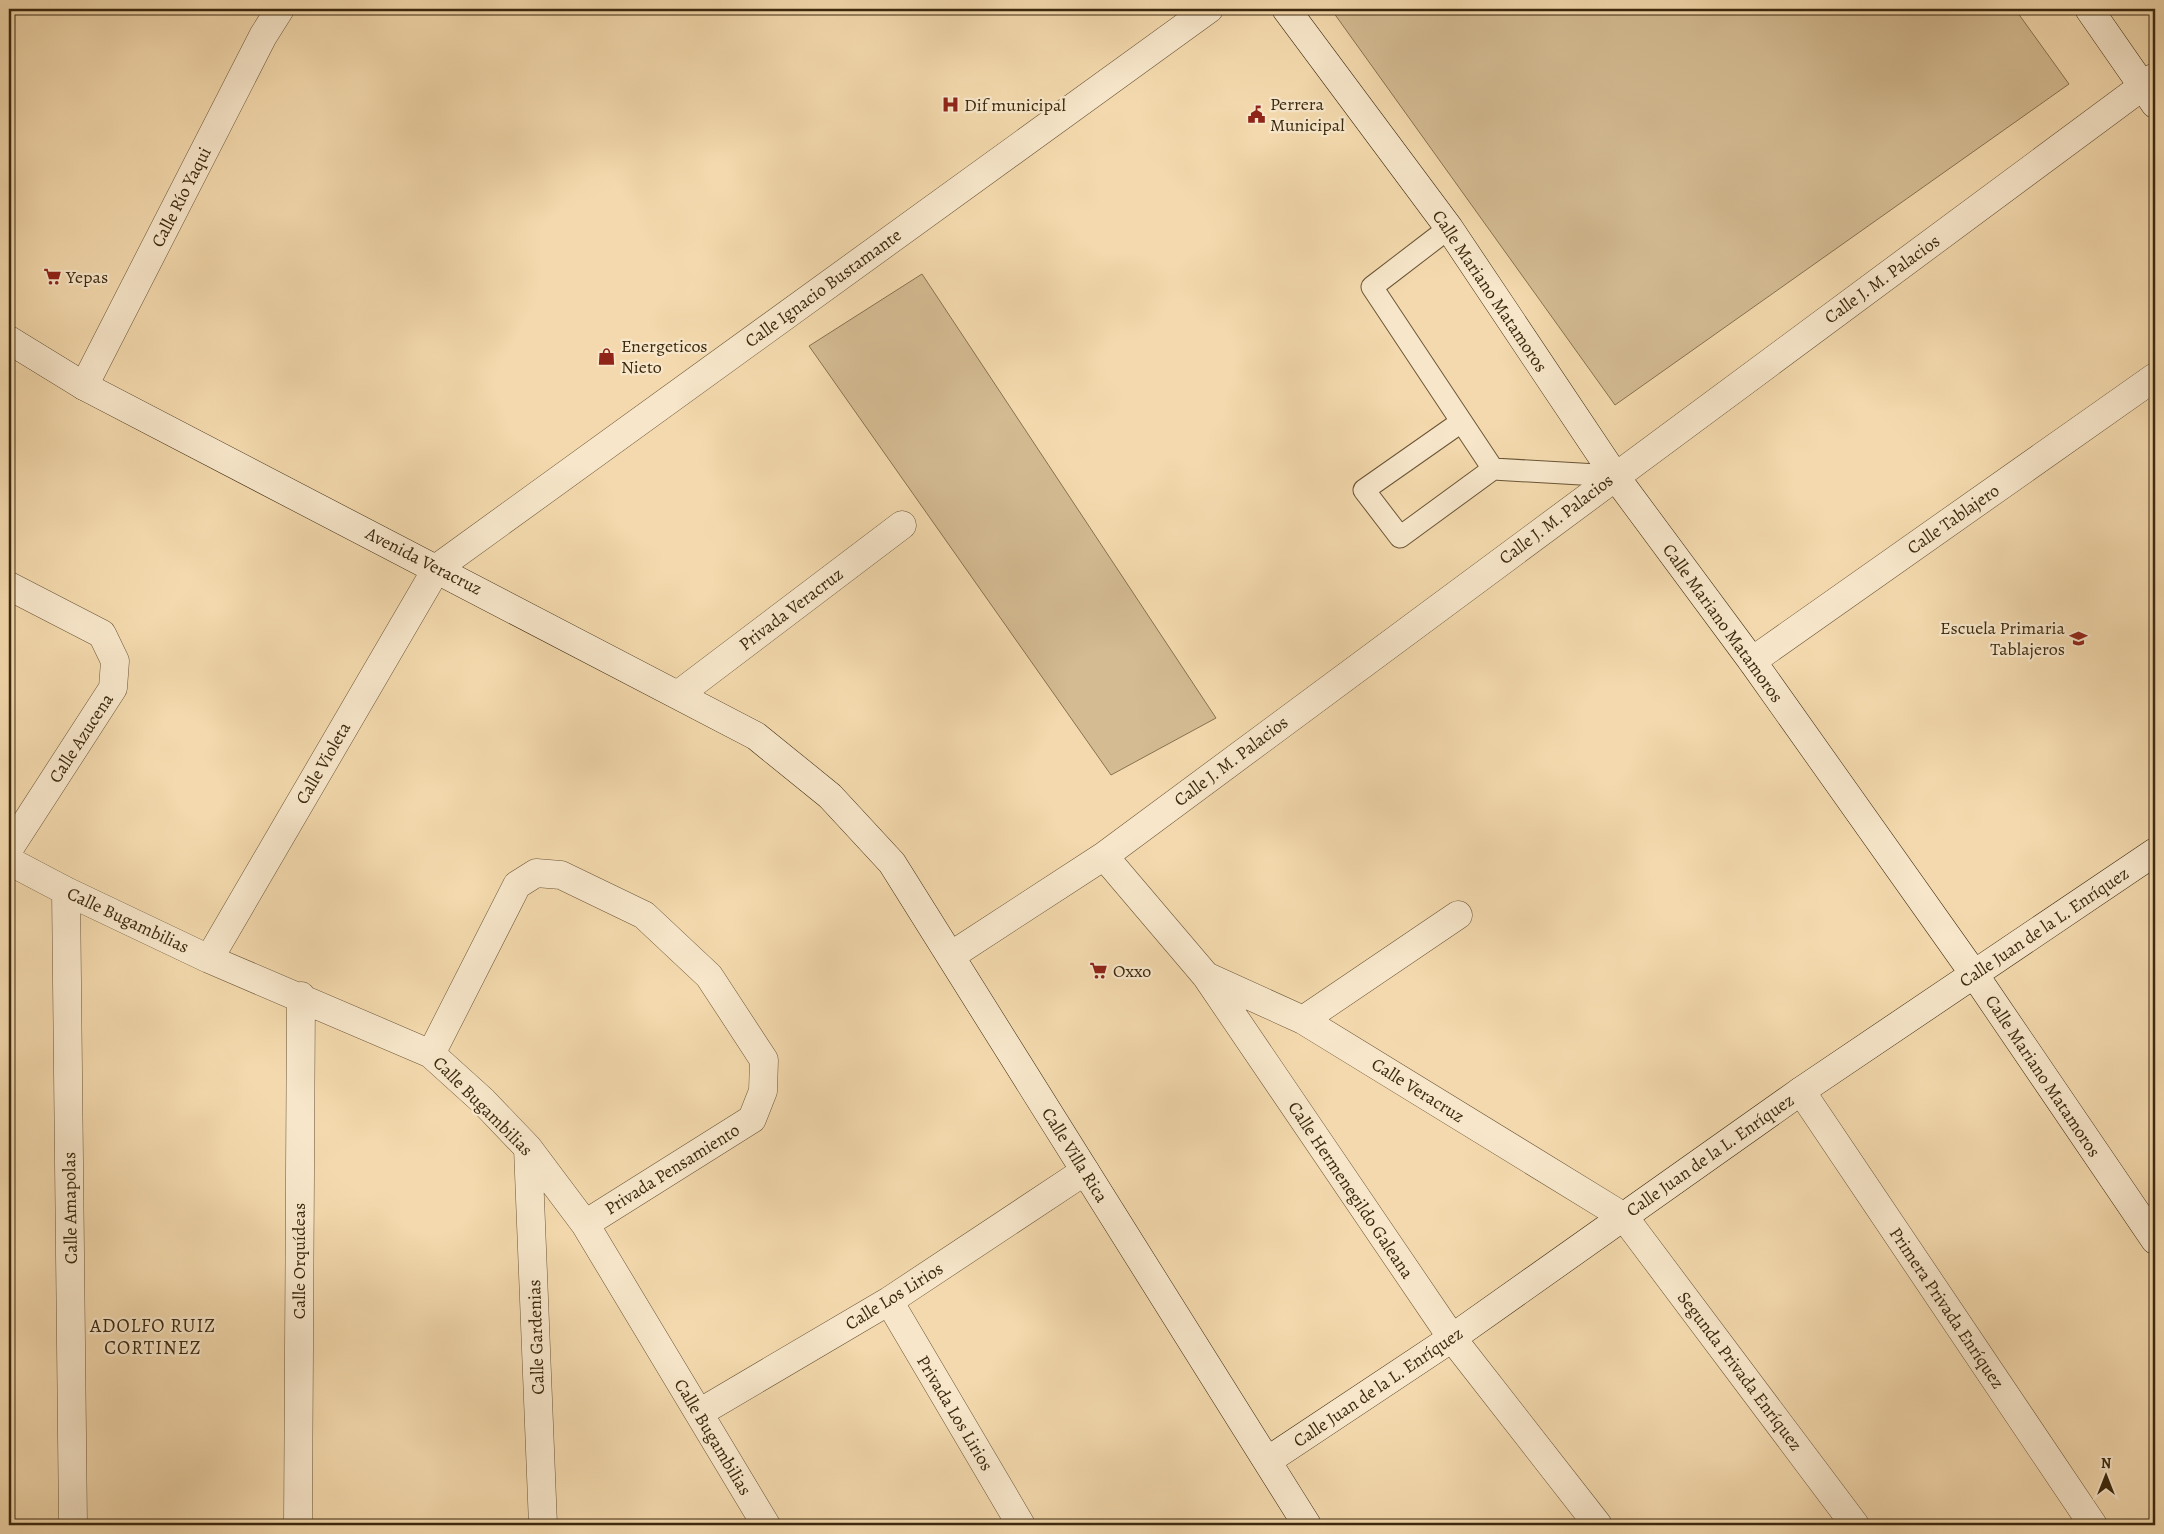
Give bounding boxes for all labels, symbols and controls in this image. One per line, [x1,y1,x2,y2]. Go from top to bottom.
place label: Perrera Municipal [1270,92,1345,137]
place label: Dif municipal [964,93,1066,117]
hospital icon: Dif municipal [940,95,960,115]
public building icon: Perrera Municipal [1246,104,1266,124]
street label: Calle Río Yaqui [145,143,217,251]
street label: Calle Mariano Matamoros [1427,205,1553,377]
street label: Calle Ignacio Bustamante [740,223,906,353]
street label: Calle J. M. Palacios [1819,229,1945,329]
place label: Yepas [65,265,108,289]
supermarket icon: Yepas [42,267,62,287]
place label: Energeticos Nieto [621,334,708,379]
shop icon: Energeticos Nieto [597,346,617,366]
street label: Calle J. M. Palacios [1494,468,1618,570]
street label: Calle Tablajero [1902,478,2004,560]
street label: Avenida Veracruz [361,521,486,601]
street label: Calle Mariano Matamoros [1657,539,1789,707]
street label: Privada Veracruz [734,562,848,656]
place label: Escuela Primaria Tablajeros [1940,616,2066,661]
school or university icon: Escuela Primaria Tablajeros [2069,628,2089,648]
street label: Calle Azucena [43,688,119,787]
street label: Calle J. M. Palacios [1169,710,1293,812]
street label: Calle Violeta [290,717,356,808]
street label: Calle Juan de la L. Enríquez [1954,861,2134,993]
street label: Calle Bugambilias [63,881,193,959]
place label: Oxxo [1113,959,1151,983]
supermarket icon: Oxxo [1089,961,1109,981]
street label: Calle Mariano Matamoros [1980,990,2106,1162]
street label: Calle Bugambilias [428,1051,538,1161]
street label: Calle Veracruz [1367,1052,1469,1128]
street label: Calle Juan de la L. Enríquez [1621,1088,1799,1222]
street label: Calle Hermenegildo Galeana [1283,1097,1420,1284]
street label: Calle Villa Rica [1036,1103,1114,1208]
street label: Privada Pensamiento [600,1118,744,1220]
street label: Calle Amapolas [57,1152,83,1264]
street label: Calle Orquídeas [287,1203,311,1319]
street label: Primera Privada Enríquez [1884,1222,2010,1394]
street label: Calle Los Lirios [840,1256,948,1336]
street label: Calle Gardenias [522,1279,550,1395]
street label: Segunda Privada Enríquez [1672,1286,1808,1456]
district label: ADOLFO RUIZ CORTINEZ [89,1313,216,1361]
street label: Calle Juan de la L. Enríquez [1288,1321,1468,1453]
street label: Privada Los Lirios [911,1351,999,1475]
street label: Calle Bugambilias [669,1374,757,1500]
north arrow [2082,1452,2132,1502]
text: N [2101,1454,2111,1473]

